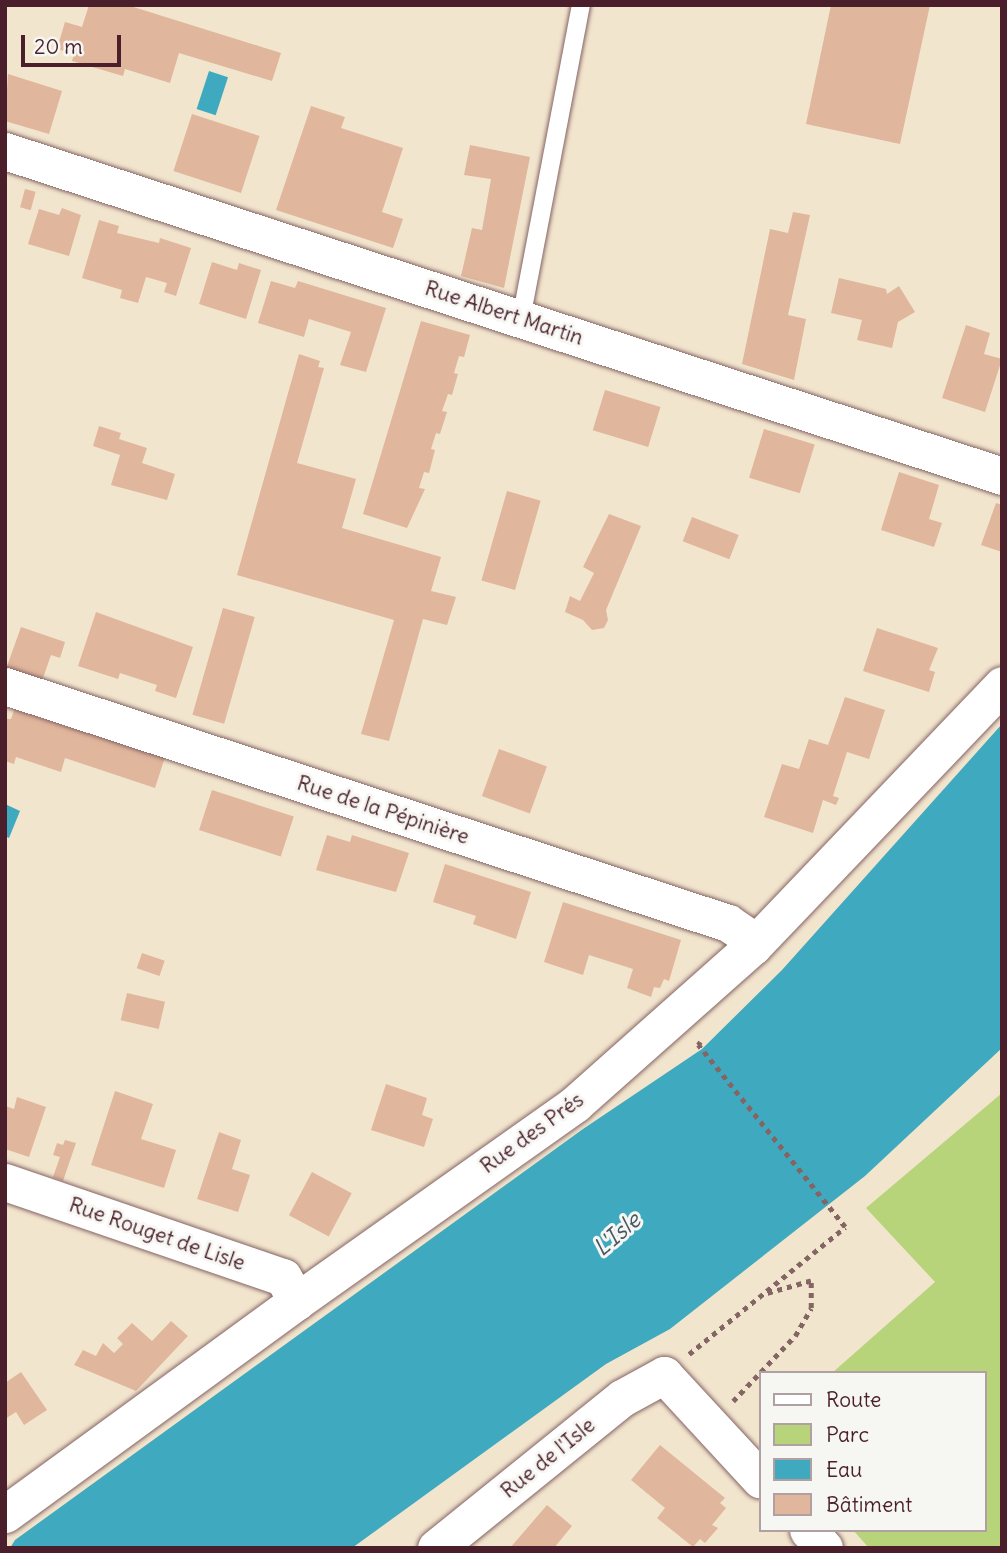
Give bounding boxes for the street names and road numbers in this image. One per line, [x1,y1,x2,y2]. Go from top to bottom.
street label: Rue Albert Martin [422,276,586,350]
street label: Rue de la Pépinière [294,770,472,850]
street label: Rue des Prés [476,1087,588,1179]
street label: Rue Rouget de Lisle [66,1192,248,1276]
street label: Rue de l'Isle [496,1412,600,1504]

